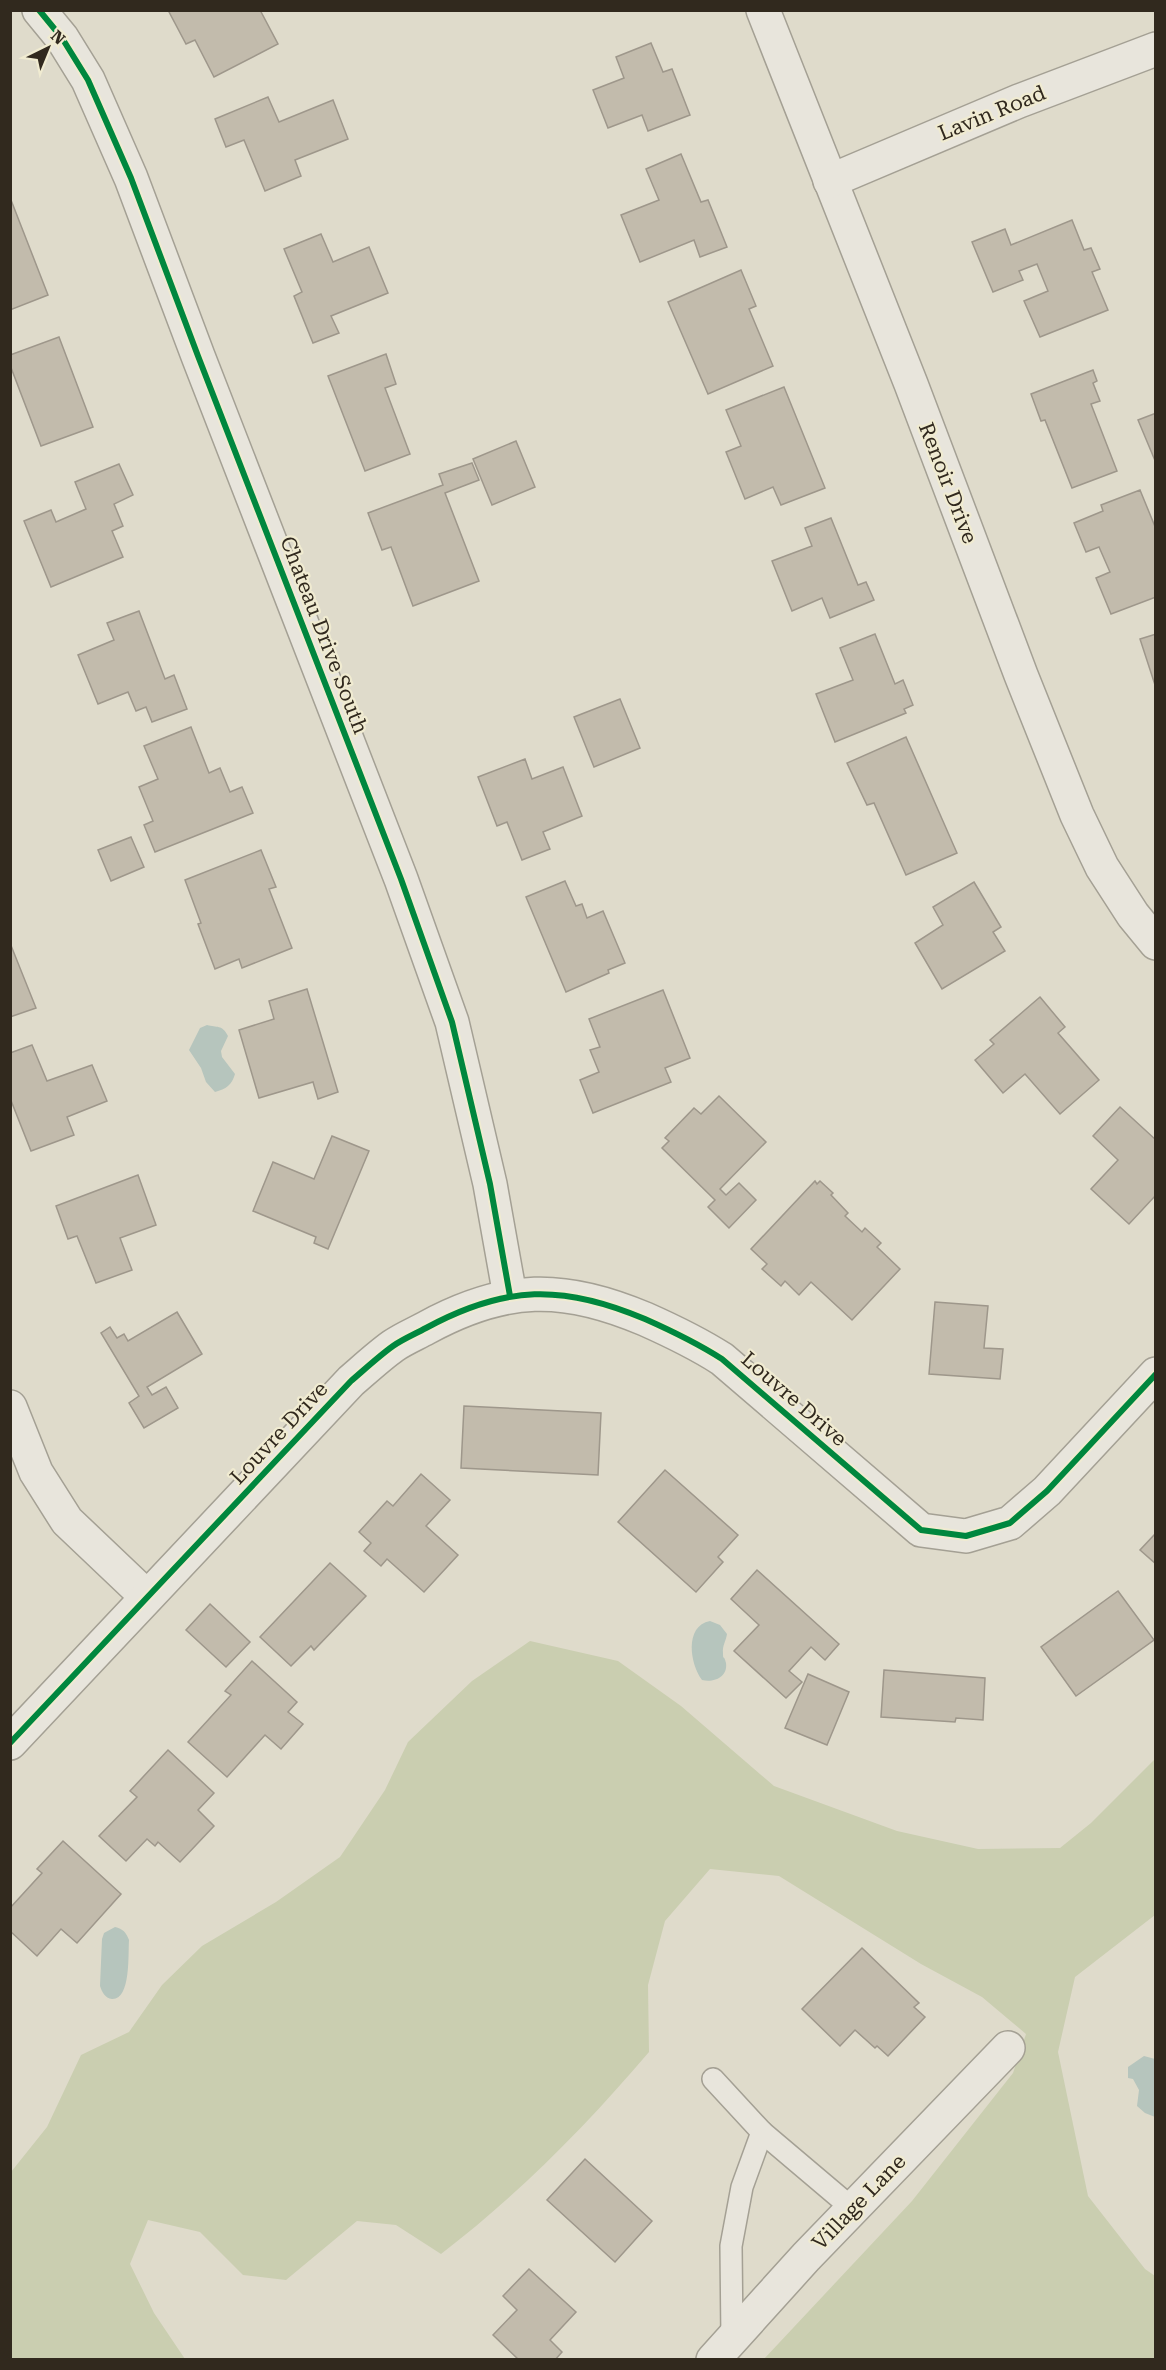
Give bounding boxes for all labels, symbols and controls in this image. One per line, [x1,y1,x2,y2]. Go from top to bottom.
north arrow [18,18,78,78]
text: N [47,26,69,49]
street label: Lavin Road [935,80,1050,145]
street label: Renoir Drive [914,419,982,547]
street label: Chateau Drive South [275,533,373,737]
street label: Louvre Drive [737,1347,851,1451]
street label: Louvre Drive [225,1377,333,1489]
street label: Village Lane [807,2149,911,2255]

